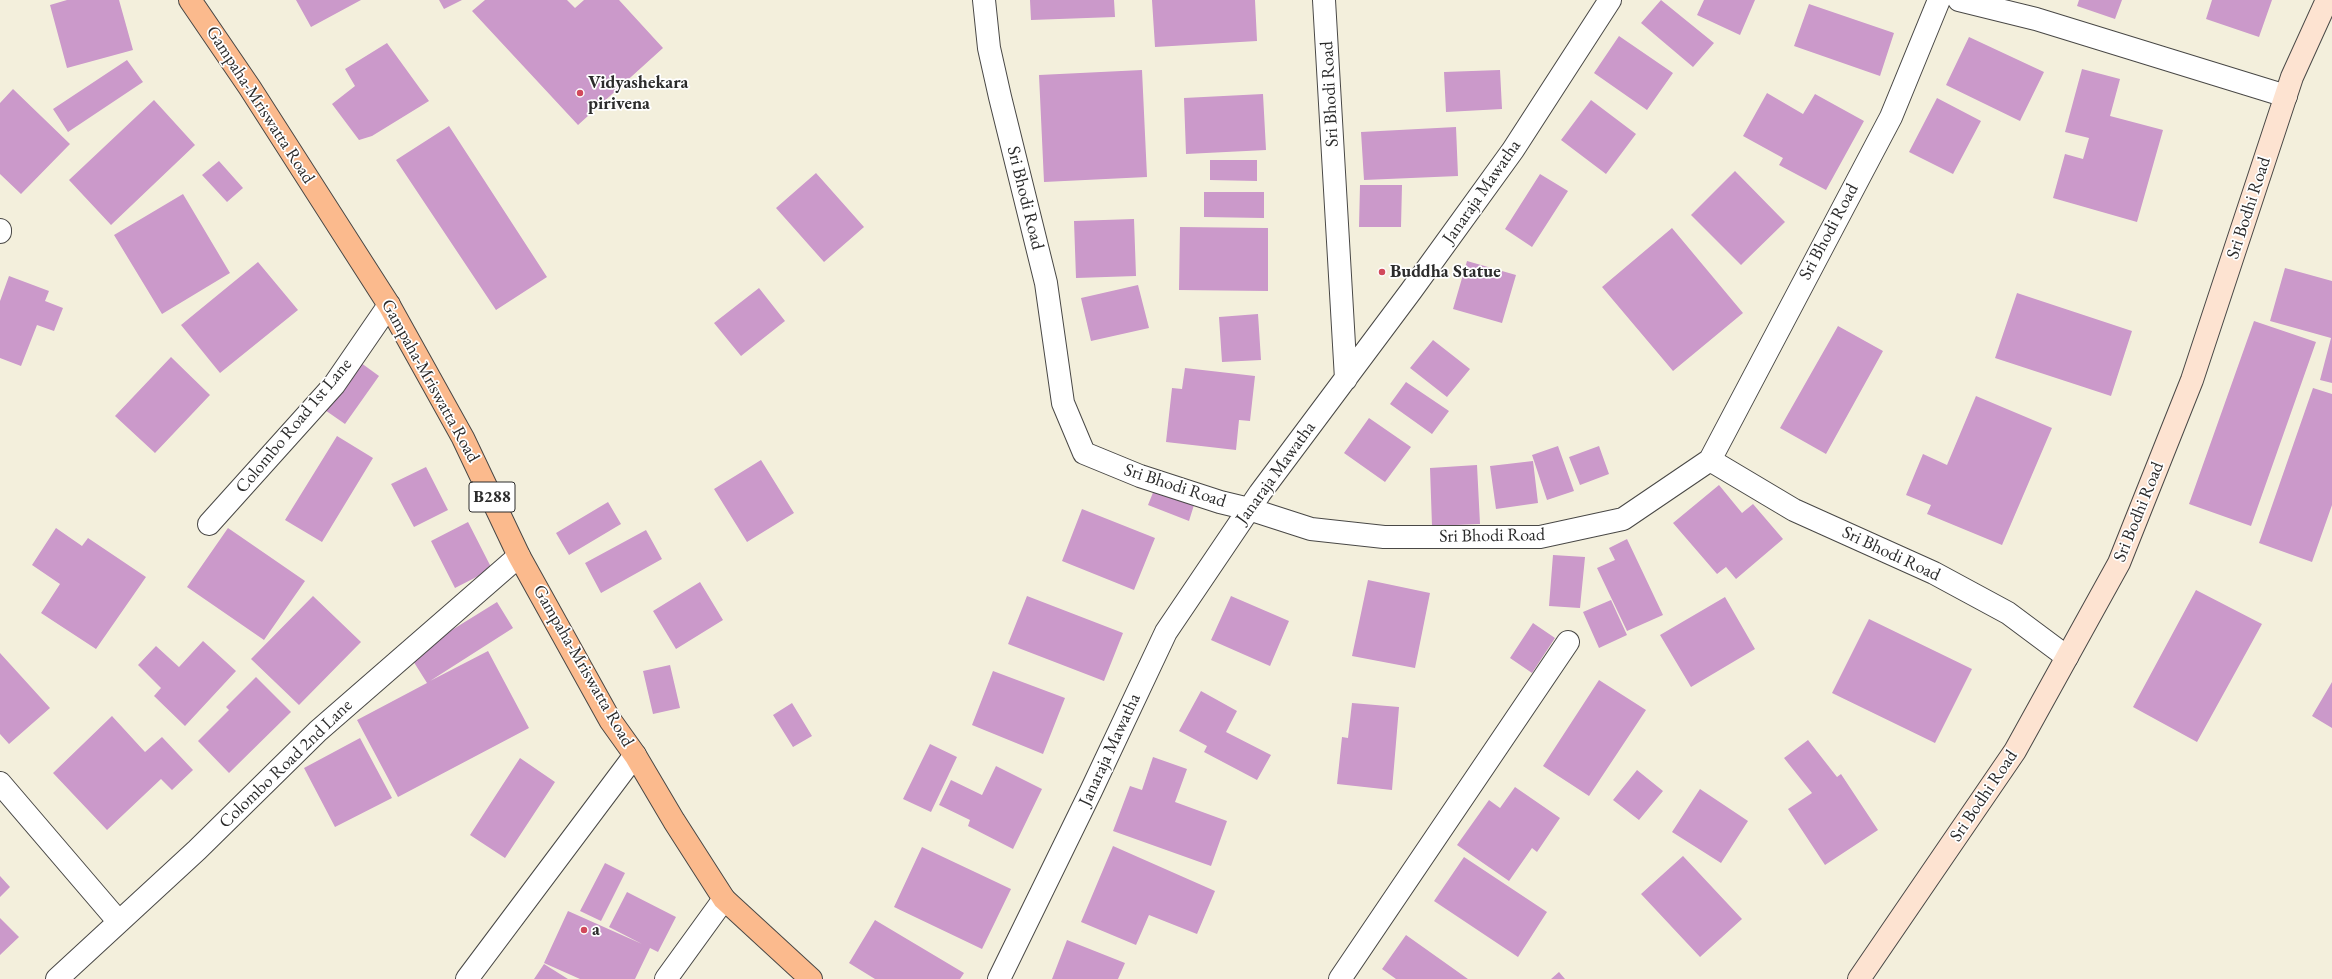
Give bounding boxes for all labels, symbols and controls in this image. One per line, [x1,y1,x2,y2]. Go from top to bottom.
street label: Gampaha-Mriswatta Road [201,22,319,188]
street label: Sri Bhodi Road [1316,41,1344,147]
place label: Vidyashekara pirivena [588,72,688,114]
marker: Vidyashekara pirivena [575,88,585,98]
street label: Janaraja Mawatha [1438,136,1526,248]
street label: Sri Bhodi Road [1002,144,1048,252]
street label: Sri Bodhi Road [2222,154,2276,262]
street label: Sri Bhodi Road [1795,180,1863,284]
place label: Buddha Statue [1390,261,1501,283]
marker: Buddha Statue [1377,267,1387,277]
street label: Gampaha-Mriswatta Road [376,296,484,466]
street label: Colombo Road 1st Lane [231,354,357,498]
street label: Janaraja Mawatha [1231,417,1321,529]
street label: Sri Bhodi Road [1121,459,1229,513]
street label: Sri Bodhi Road [2109,459,2169,565]
road number: B288 [469,482,515,512]
street label: Sri Bhodi Road [1838,522,1944,586]
street label: Sri Bhodi Road [1439,524,1545,548]
street label: Gampaha-Mriswatta Road [528,581,638,751]
street label: Janaraja Mawatha [1074,690,1146,810]
street label: Colombo Road 2nd Lane [215,695,357,833]
street label: Sri Bodhi Road [1945,746,2023,846]
place label: a [592,919,600,941]
marker: a [579,925,589,935]

